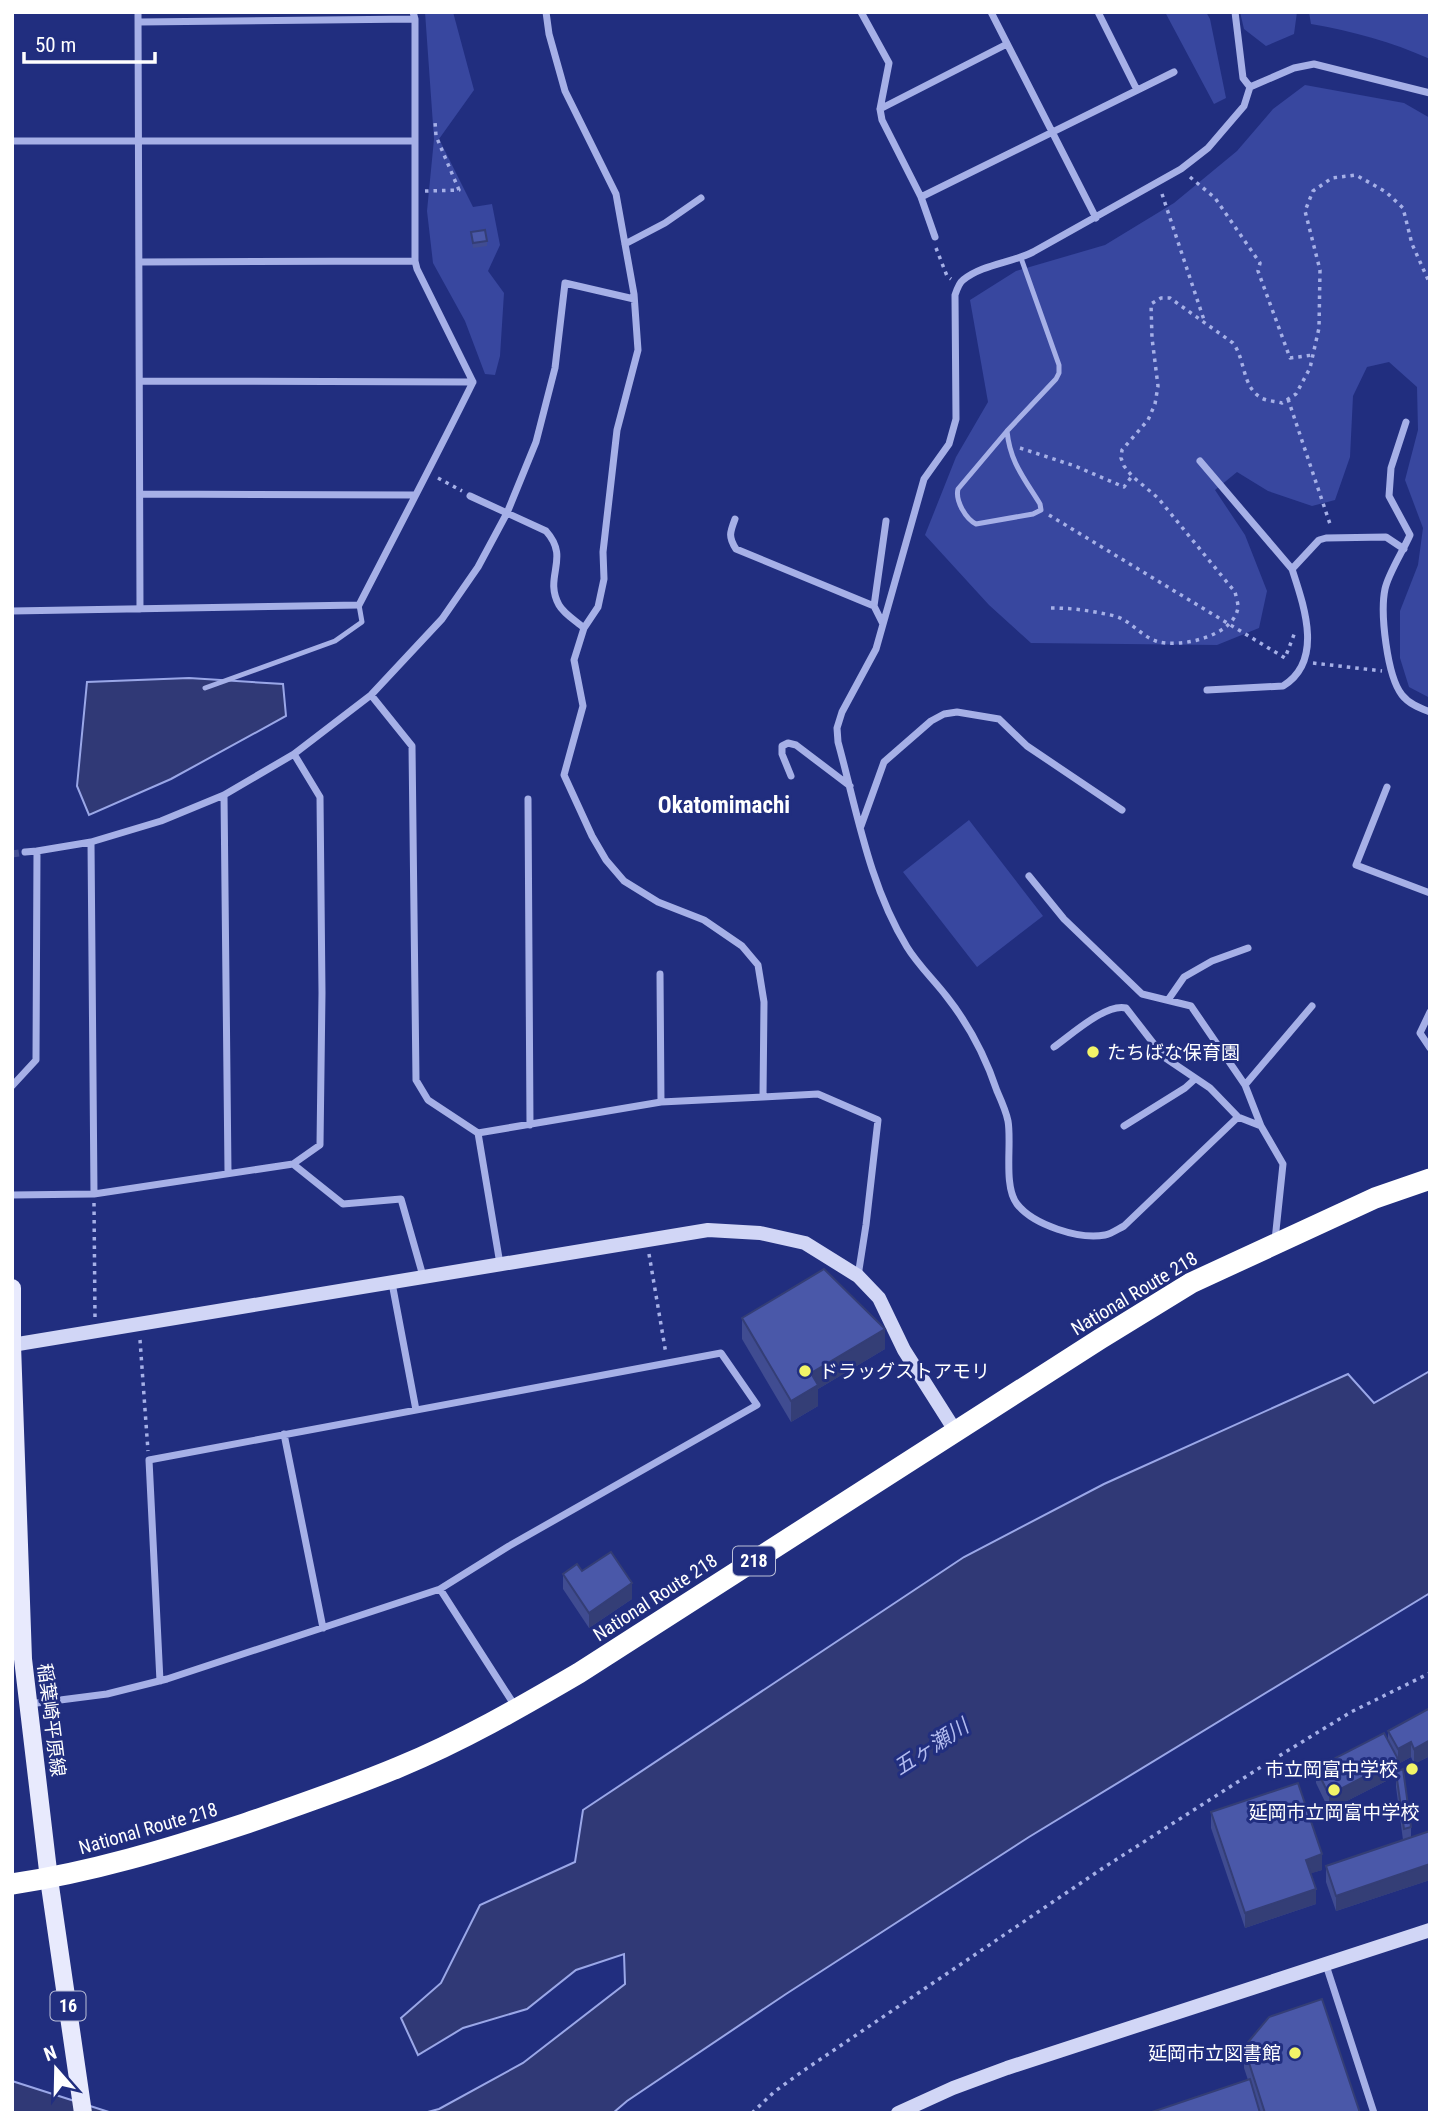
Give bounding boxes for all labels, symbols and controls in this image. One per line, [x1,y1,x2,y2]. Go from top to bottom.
scale bar [24,21,156,65]
text: 50 m [35,33,76,57]
district label: Okatomimachi [658,792,790,819]
place label: たちばな保育園 [1107,1041,1240,1064]
marker: たちばな保育園 [1085,1044,1101,1060]
street label: National Route 218 [1067,1247,1202,1340]
place label: ドラッグストアモリ [819,1360,990,1383]
marker: ドラッグストアモリ [797,1363,813,1379]
road number: 218 [733,1546,775,1576]
street label: National Route 218 [589,1549,722,1646]
street label: 稲葉崎平原線 [33,1662,70,1778]
water label: 五ヶ瀬川 [889,1713,974,1780]
place label: 市立岡富中学校 [1265,1758,1398,1781]
marker: 市立岡富中学校 [1404,1761,1420,1777]
marker: 延岡市立岡富中学校 [1326,1782,1342,1798]
street label: National Route 218 [76,1798,220,1859]
place label: 延岡市立岡富中学校 [1248,1801,1420,1824]
road number: 16 [50,1992,86,2020]
north arrow [21,2034,91,2104]
text: N [41,2041,60,2066]
place label: 延岡市立図書館 [1148,2042,1281,2065]
marker: 延岡市立図書館 [1287,2045,1303,2061]

